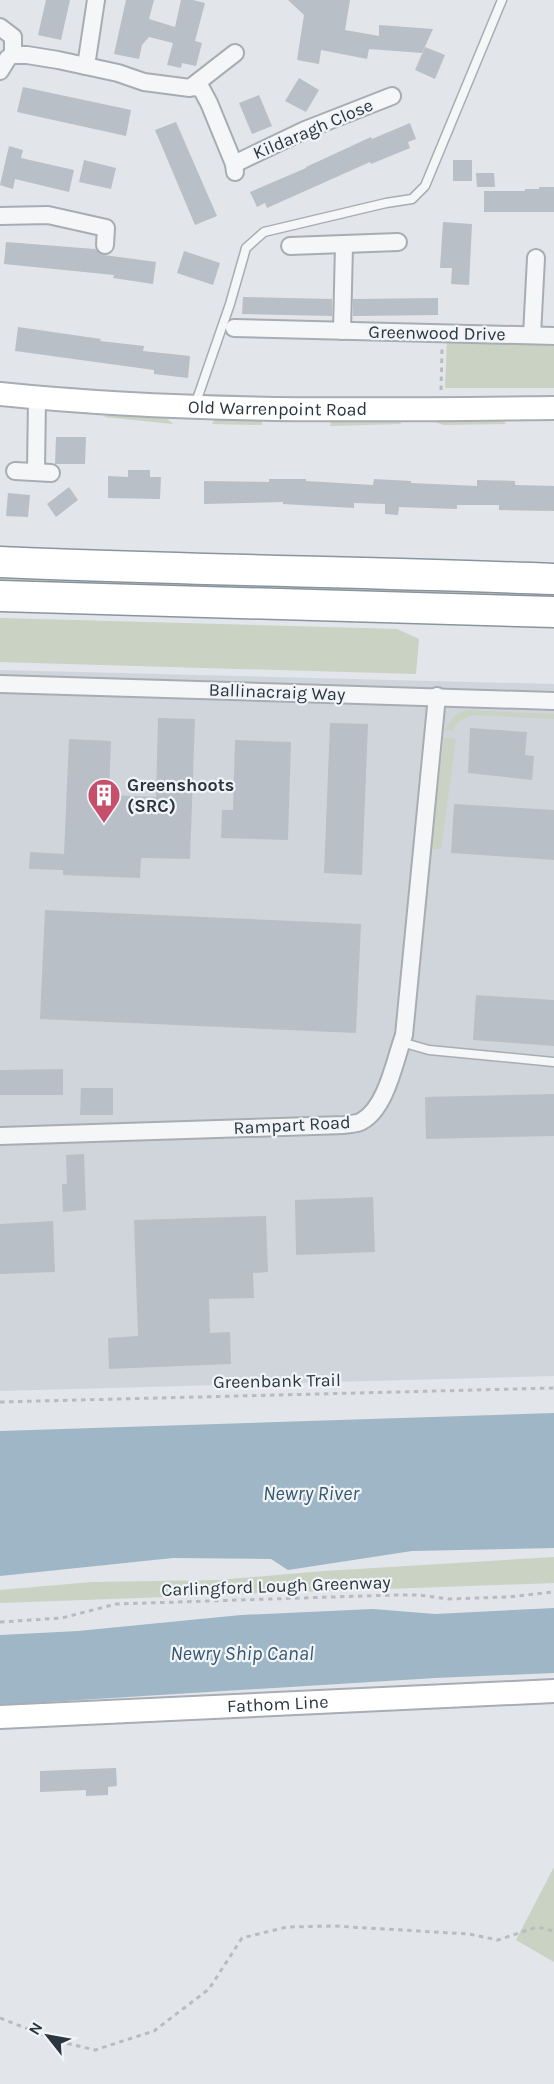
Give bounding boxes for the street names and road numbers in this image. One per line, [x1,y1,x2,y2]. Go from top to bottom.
street label: Kildaragh Close [250,94,376,164]
street label: Greenwood Drive [368,321,506,345]
street label: Old Warrenpoint Road [187,396,367,420]
street label: Ballinacraig Way [208,679,346,705]
street label: Rampart Road [233,1111,351,1139]
street label: Greenbank Trail [213,1369,341,1393]
street label: Carlingford Lough Greenway [161,1571,392,1601]
street label: Fathom Line [226,1691,329,1717]

